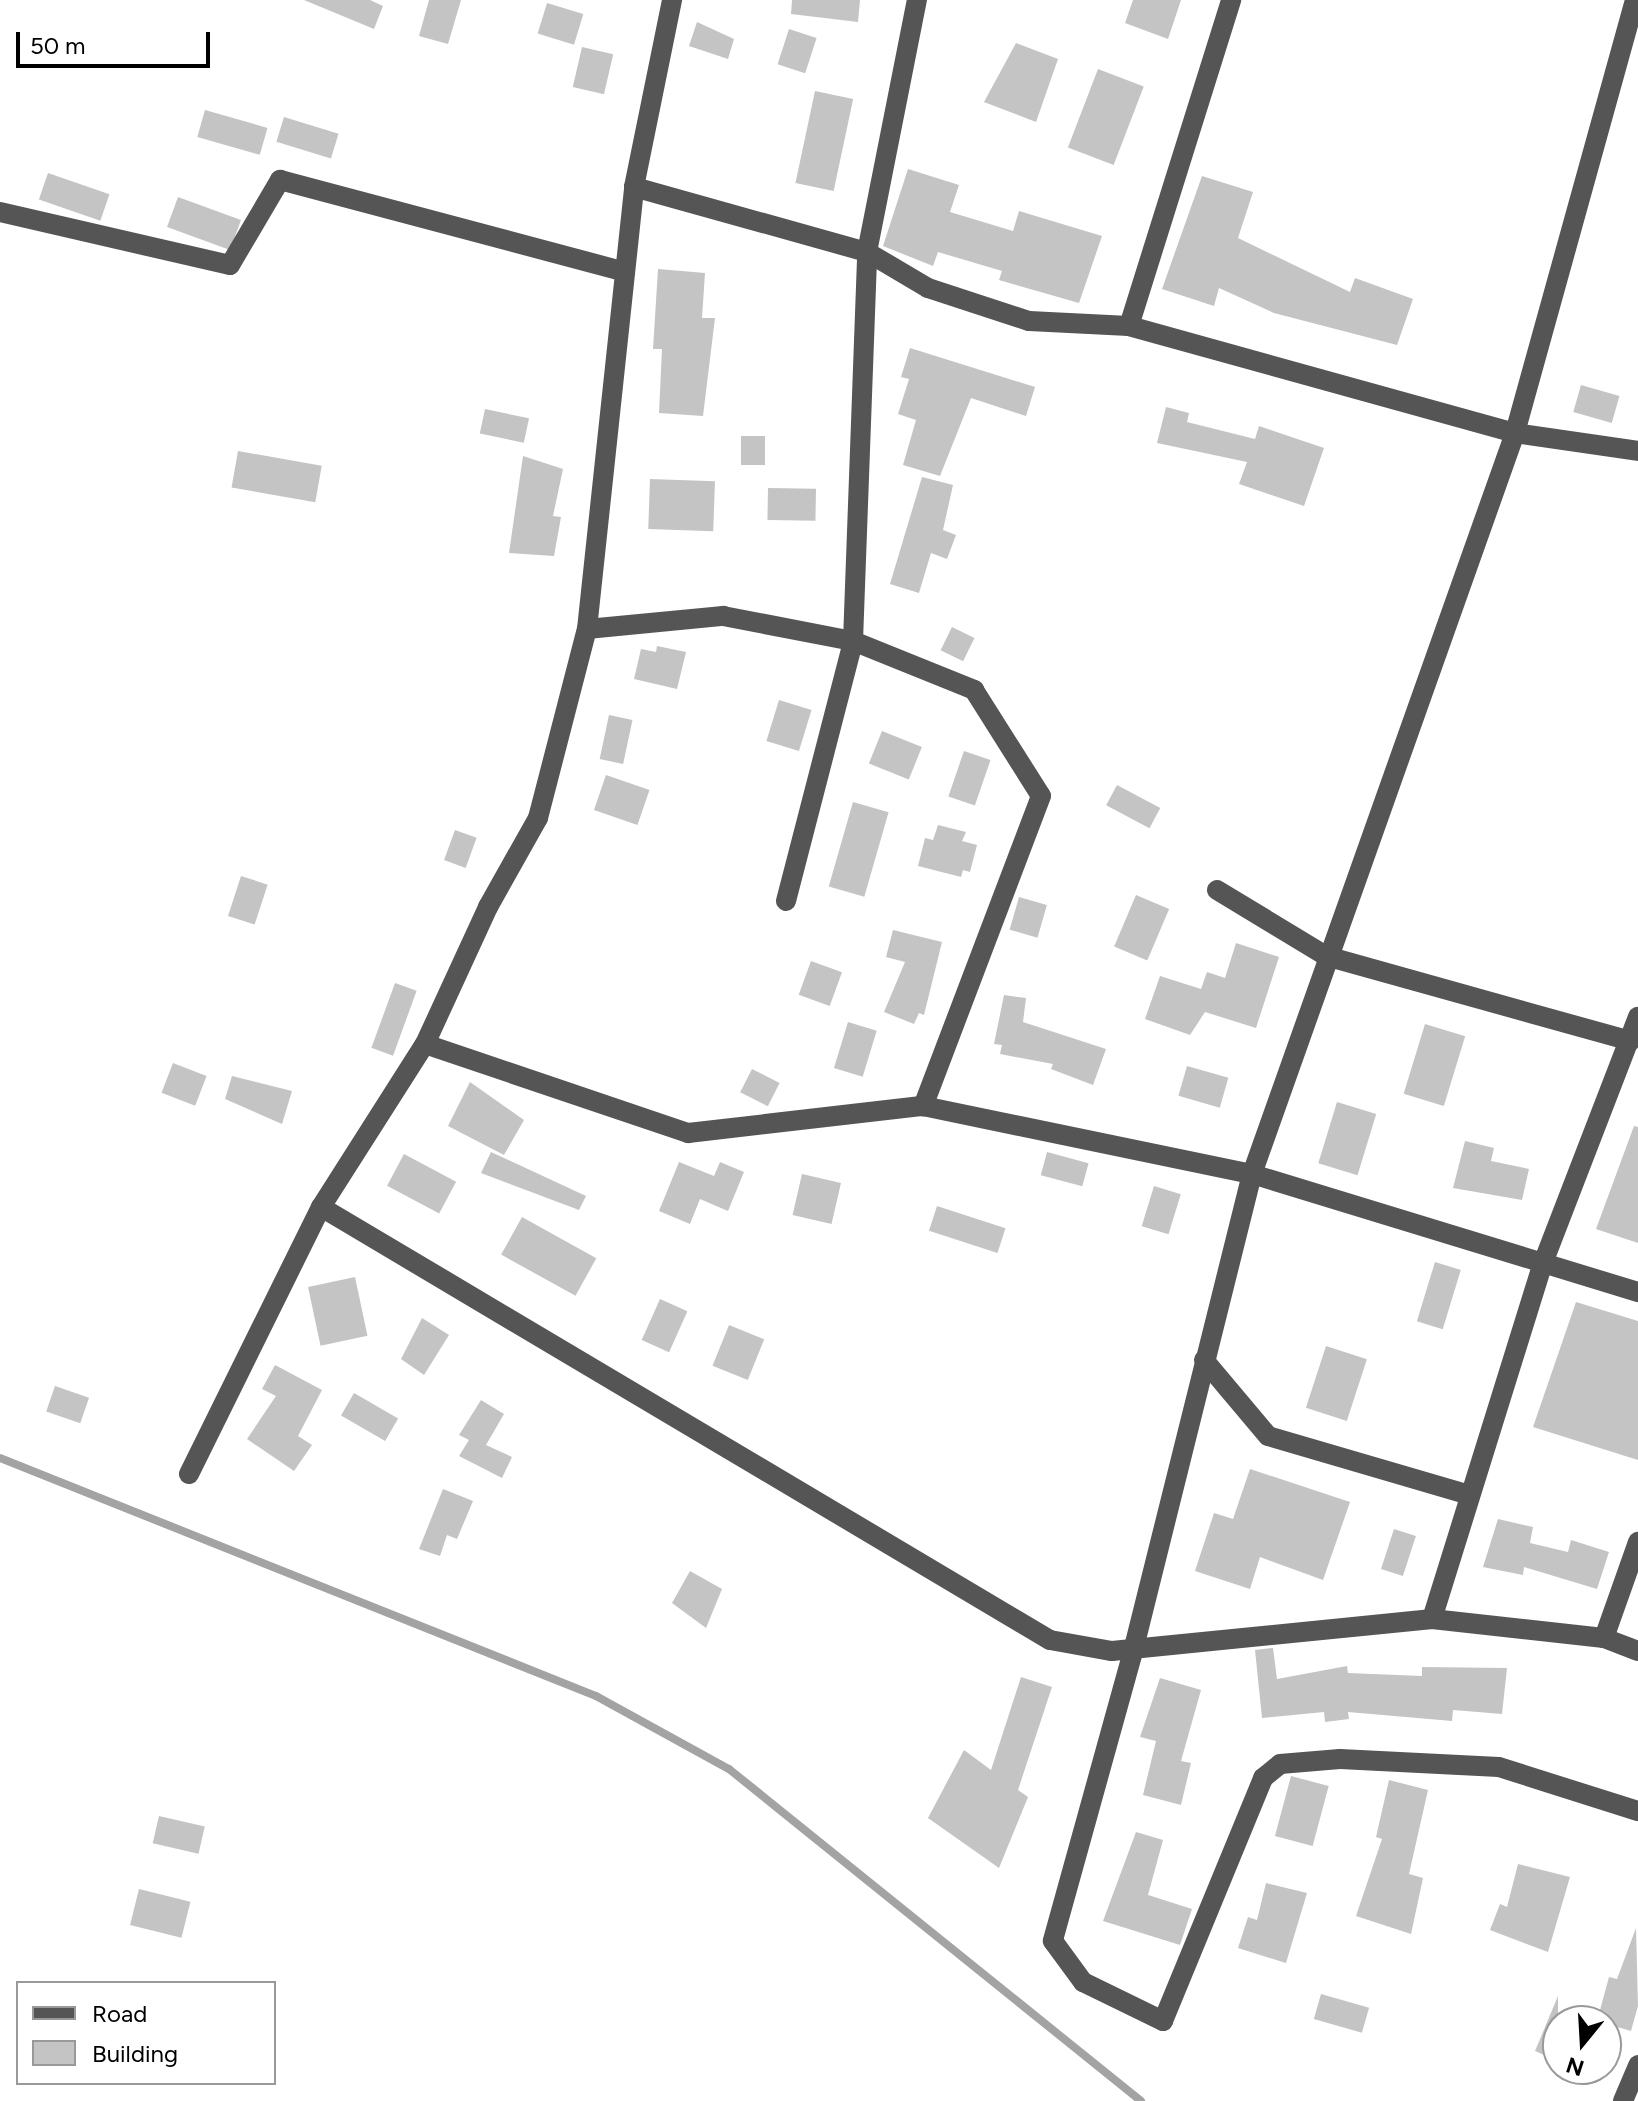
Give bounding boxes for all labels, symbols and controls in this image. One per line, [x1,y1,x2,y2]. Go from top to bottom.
scale bar [20,16,214,66]
text: 50 m [30,31,86,60]
legend [16,1981,276,2085]
text: Road [92,1999,147,2028]
north arrow [1542,2005,1622,2085]
text: Building [92,2039,178,2068]
text: N [1563,2051,1587,2082]

